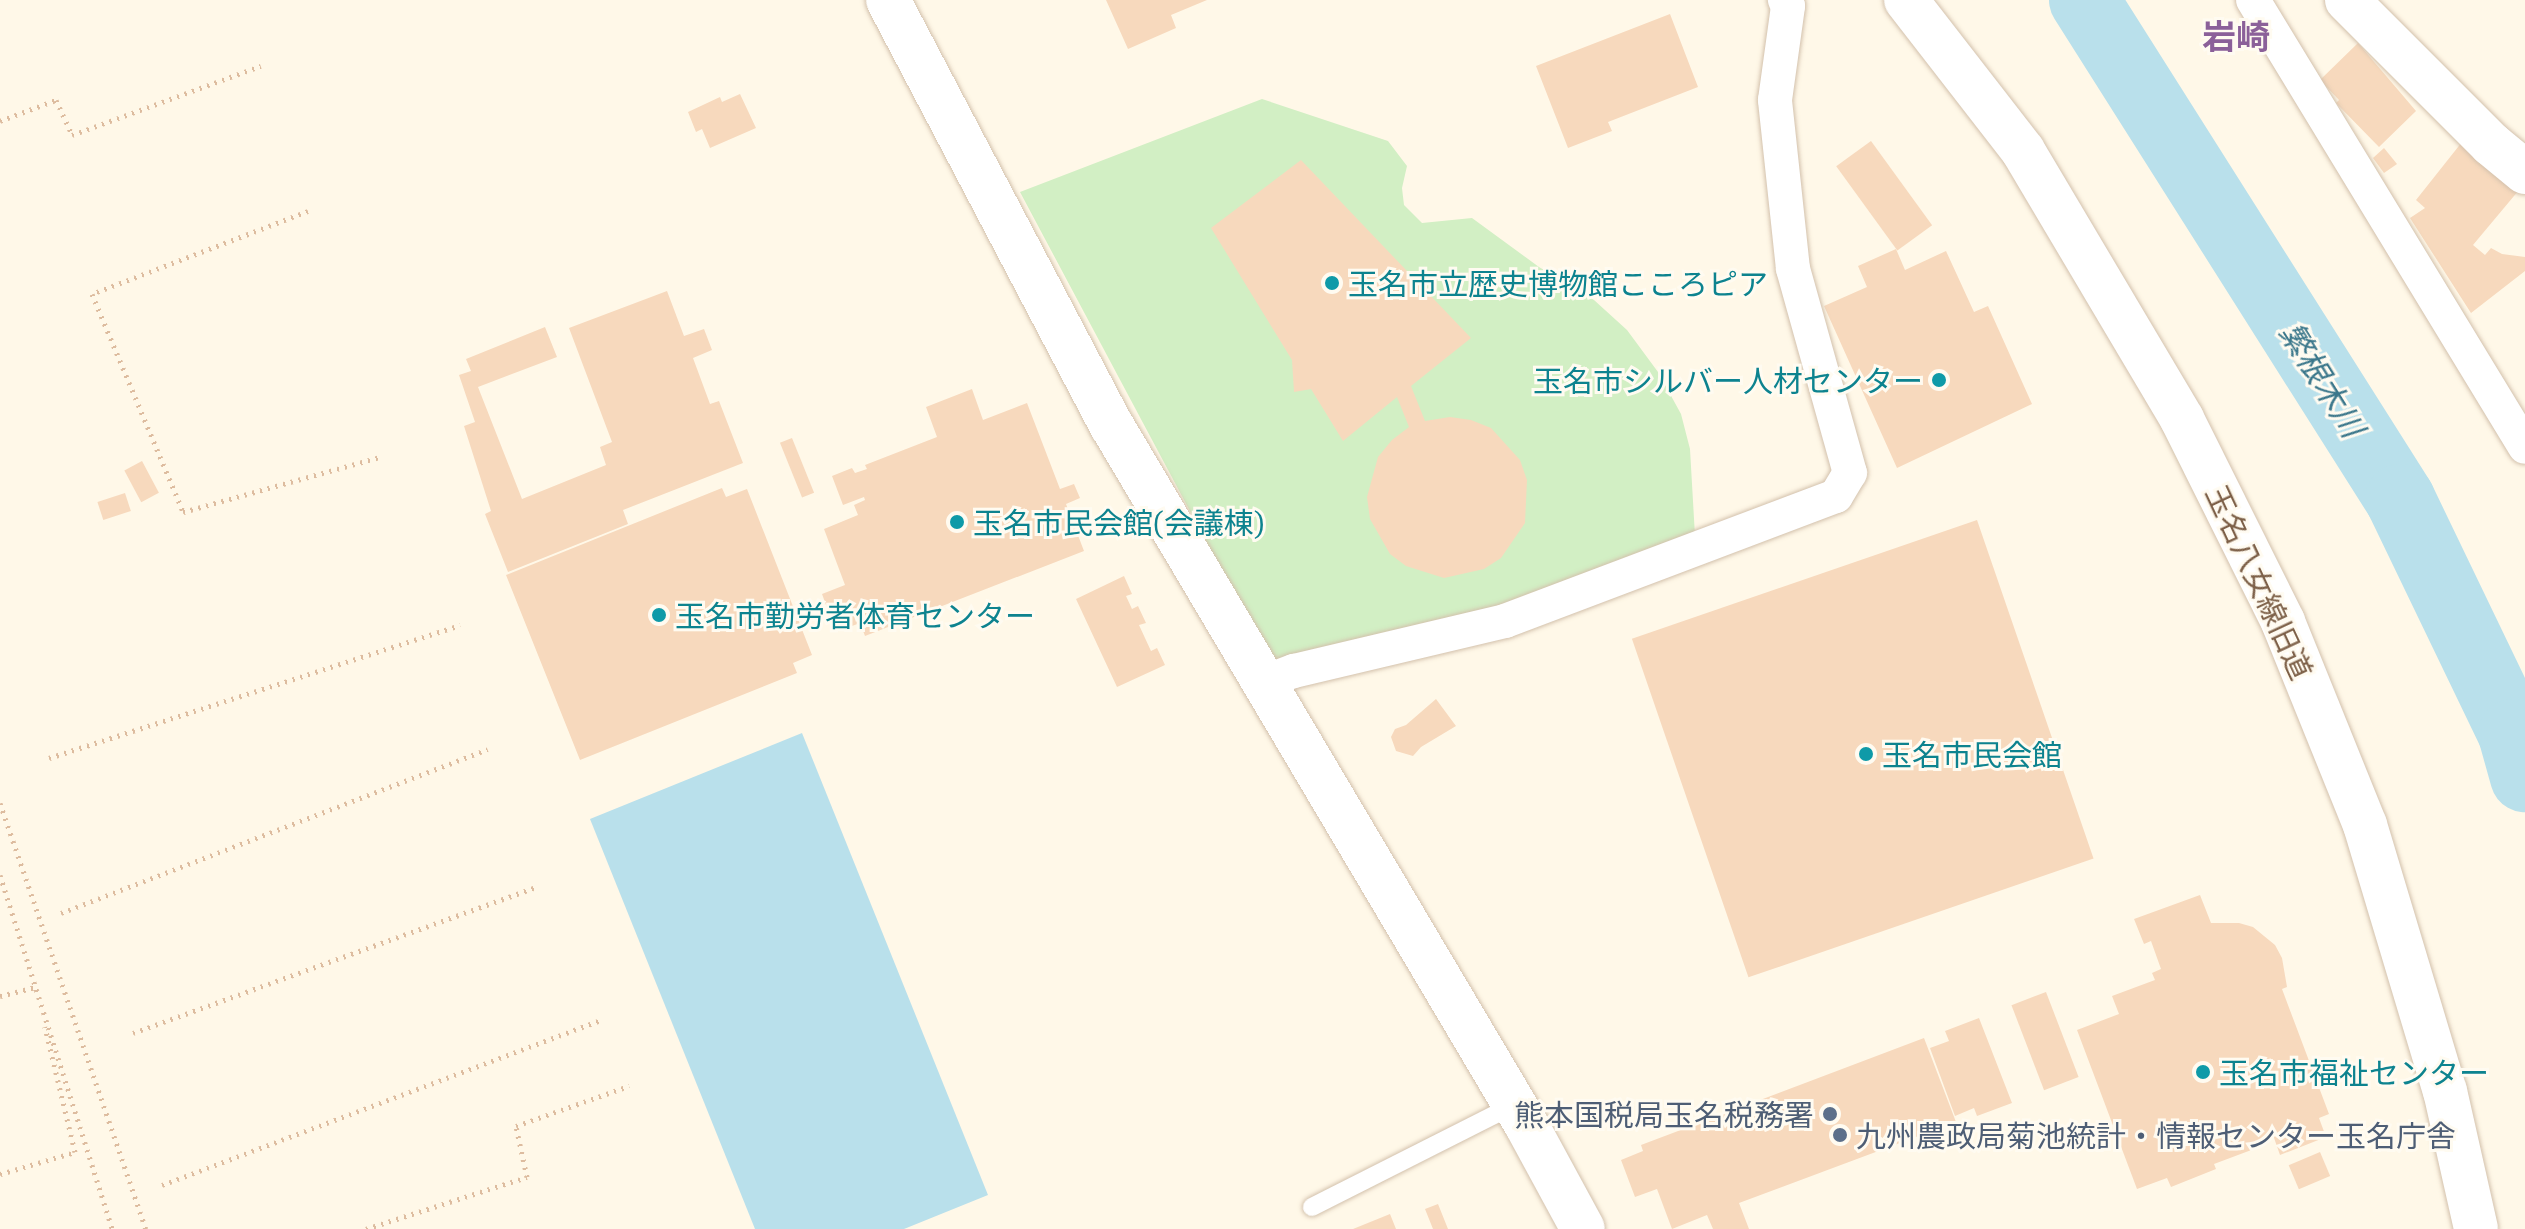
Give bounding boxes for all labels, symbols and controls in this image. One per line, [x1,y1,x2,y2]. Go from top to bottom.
district label: 岩崎 [2202,16,2270,56]
place label: 玉名市立歴史博物館こころピア [1348,265,1768,301]
marker: 玉名市立歴史博物館こころピア [1323,274,1341,292]
water label: 繁根木川 [2273,315,2373,443]
place label: 玉名市シルバー人材センター [1533,362,1923,398]
marker: 玉名市シルバー人材センター [1930,371,1948,389]
street label: 玉名八女線旧道 [2199,479,2321,685]
place label: 玉名市民会館(会議棟) [973,504,1265,540]
marker: 玉名市民会館(会議棟) [948,513,966,531]
place label: 玉名市勤労者体育センター [675,597,1035,633]
marker: 玉名市勤労者体育センター [650,606,668,624]
place label: 玉名市民会館 [1882,736,2062,772]
marker: 玉名市民会館 [1857,745,1875,763]
place label: 玉名市福祉センター [2219,1054,2489,1090]
marker: 玉名市福祉センター [2194,1063,2212,1081]
place label: 熊本国税局玉名税務署 [1514,1096,1814,1132]
marker: 熊本国税局玉名税務署 [1821,1105,1839,1123]
place label: 九州農政局菊池統計・情報センター玉名庁舎 [1856,1117,2456,1153]
marker: 九州農政局菊池統計・情報センター玉名庁舎 [1831,1126,1849,1144]

